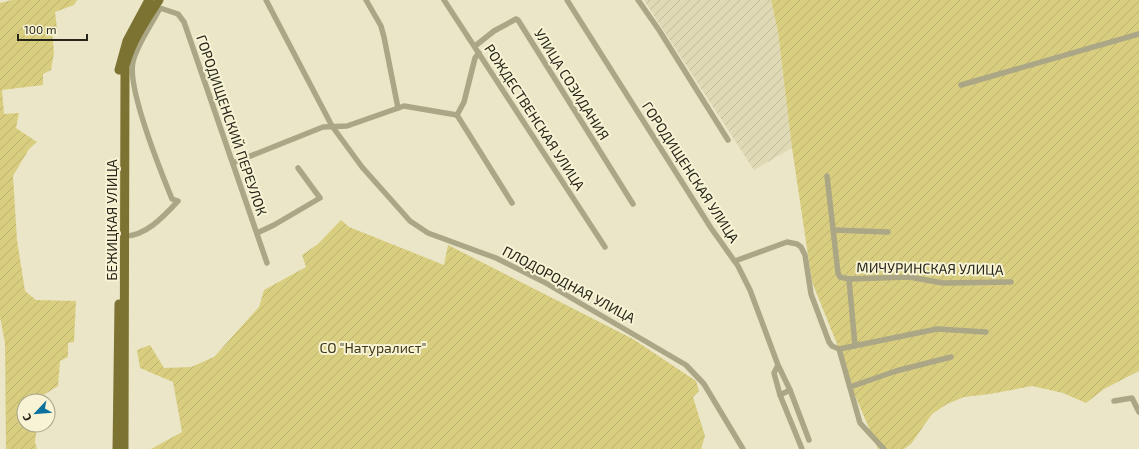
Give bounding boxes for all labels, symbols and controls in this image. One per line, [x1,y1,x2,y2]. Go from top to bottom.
scale bar [18,16,87,42]
text: 100 m [24,22,56,36]
street label: УЛИЦА СОЗИДАНИЯ [531,25,613,143]
street label: ГОРОДИЩЕНСКИЙ ПЕРЕУЛОК [193,32,271,218]
street label: РОЖДЕСТВЕНСКАЯ УЛИЦА [481,41,589,194]
street label: ГОРОДИЩЕНСКАЯ УЛИЦА [639,98,743,246]
street label: БЕЖИЦКАЯ УЛИЦА [103,159,120,281]
street label: ПЛОДОРОДНАЯ УЛИЦА [500,242,639,326]
street label: МИЧУРИНСКАЯ УЛИЦА [856,258,1004,278]
park label: СО "Натуралист" [319,339,427,356]
north arrow [16,393,56,433]
text: С [19,411,34,423]

